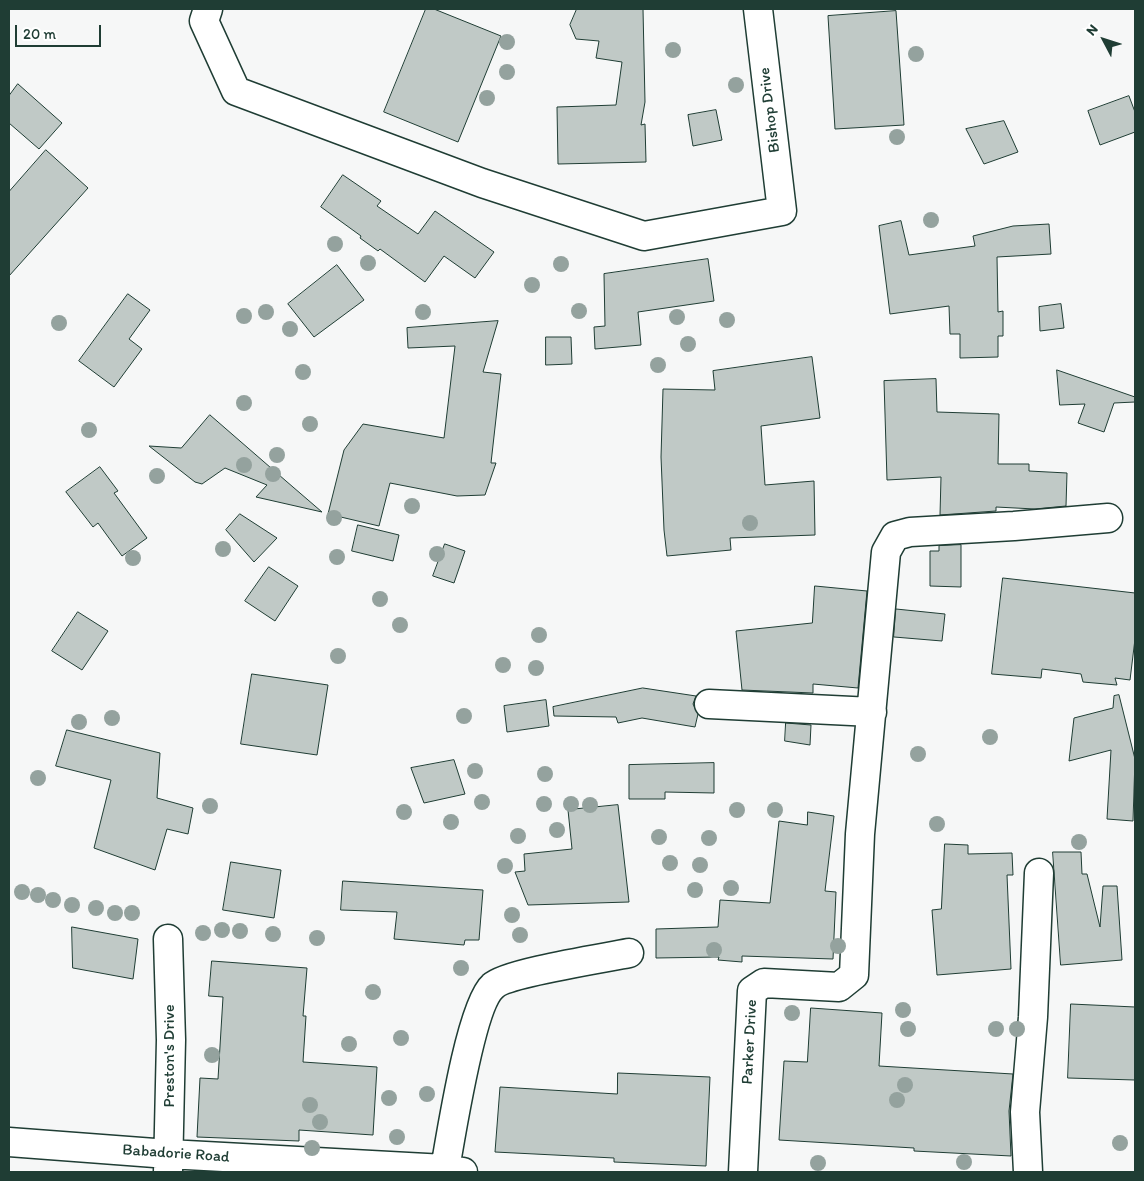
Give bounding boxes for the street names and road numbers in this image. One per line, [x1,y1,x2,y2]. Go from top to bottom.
street label: Bishop Drive [755,66,785,154]
street label: Parker Drive [738,999,762,1085]
street label: Preston's Drive [160,1004,180,1108]
street label: Babadorie Road [122,1141,230,1167]

